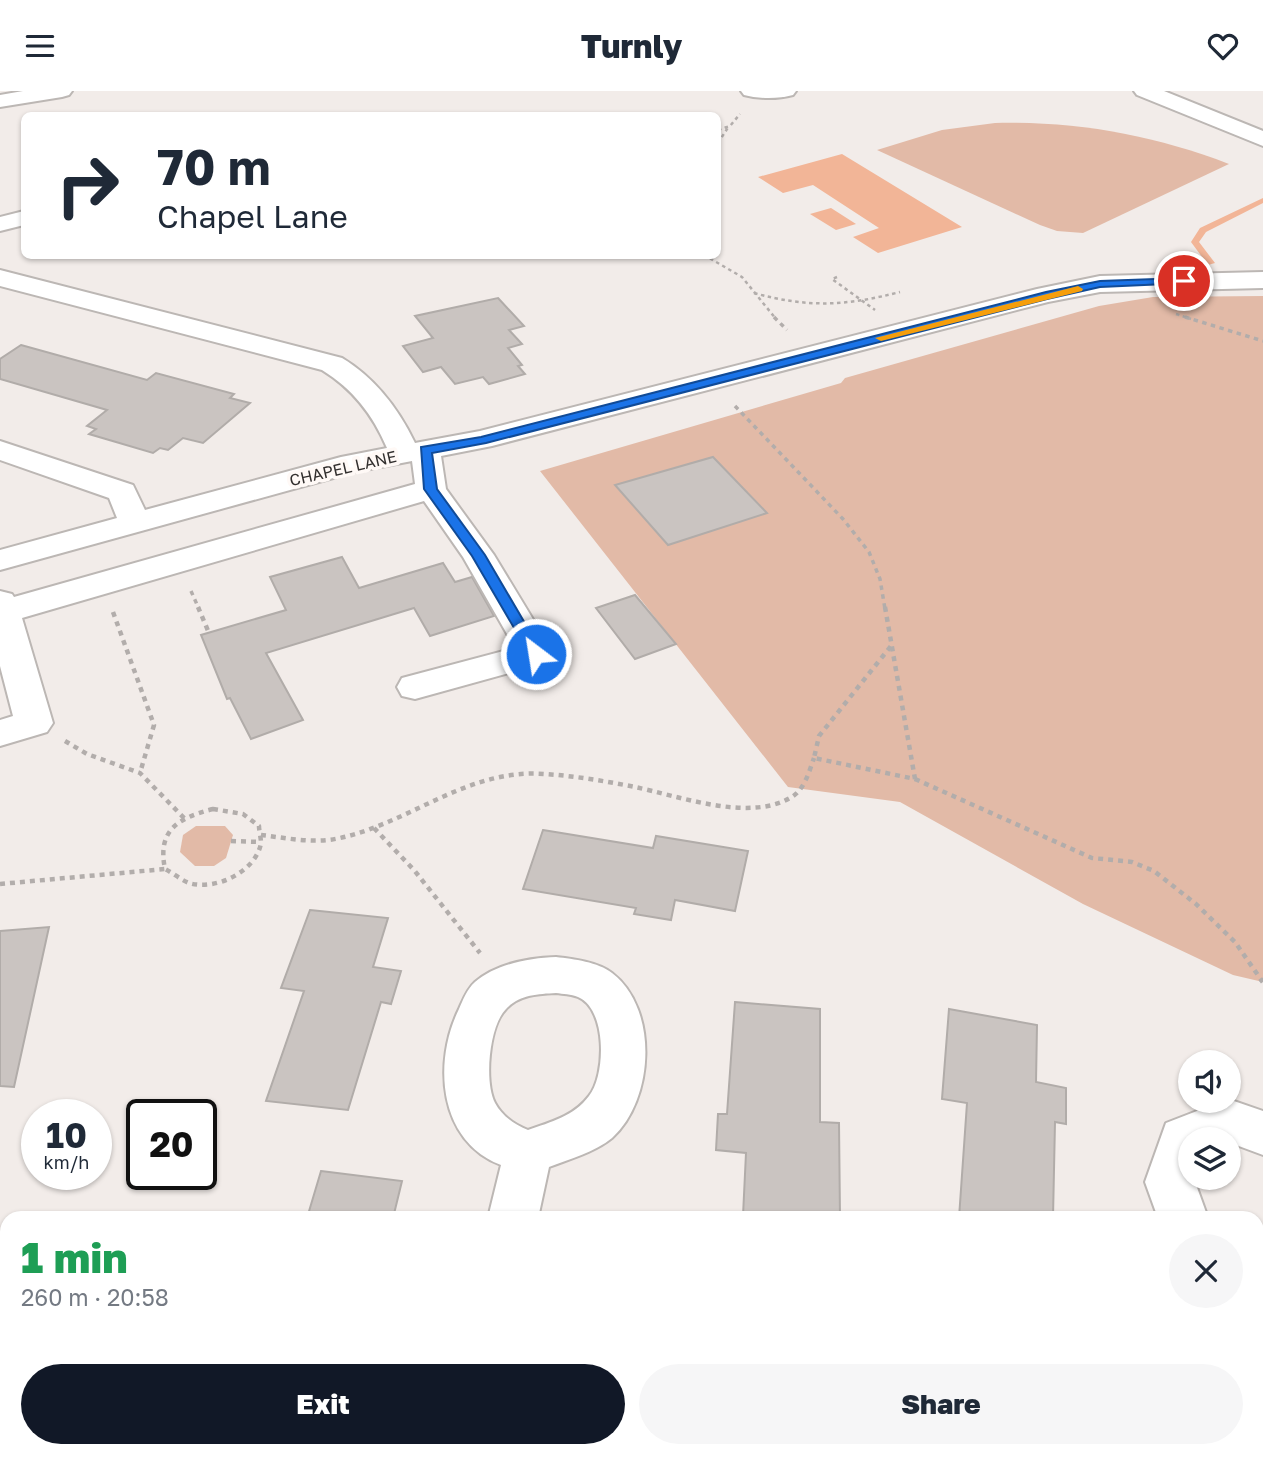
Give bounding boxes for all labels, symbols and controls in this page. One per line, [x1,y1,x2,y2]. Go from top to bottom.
icon: menu [21,27,59,65]
text: Turnly [581,27,682,65]
icon: heart [1204,27,1242,65]
text: 70 m [157,137,271,196]
icon: right [42,140,133,231]
text: Chapel Lane [157,197,348,235]
pin [1154,251,1214,311]
icon: arrive [1165,262,1203,300]
street label: CHAPEL LANE [287,446,399,490]
position arrow [499,617,573,691]
map controls [1178,1050,1241,1190]
button: sound [1178,1050,1241,1113]
speed limit sign: 20 [126,1099,217,1190]
text: 10 [46,1114,87,1156]
button: layers [1178,1127,1241,1190]
text: km/h [44,1151,89,1173]
text: 1 min [21,1232,128,1282]
button: close [1169,1234,1243,1308]
text: 260 m · 20:58 [21,1283,169,1311]
button: Exit [21,1364,625,1444]
button: Share [639,1364,1243,1444]

